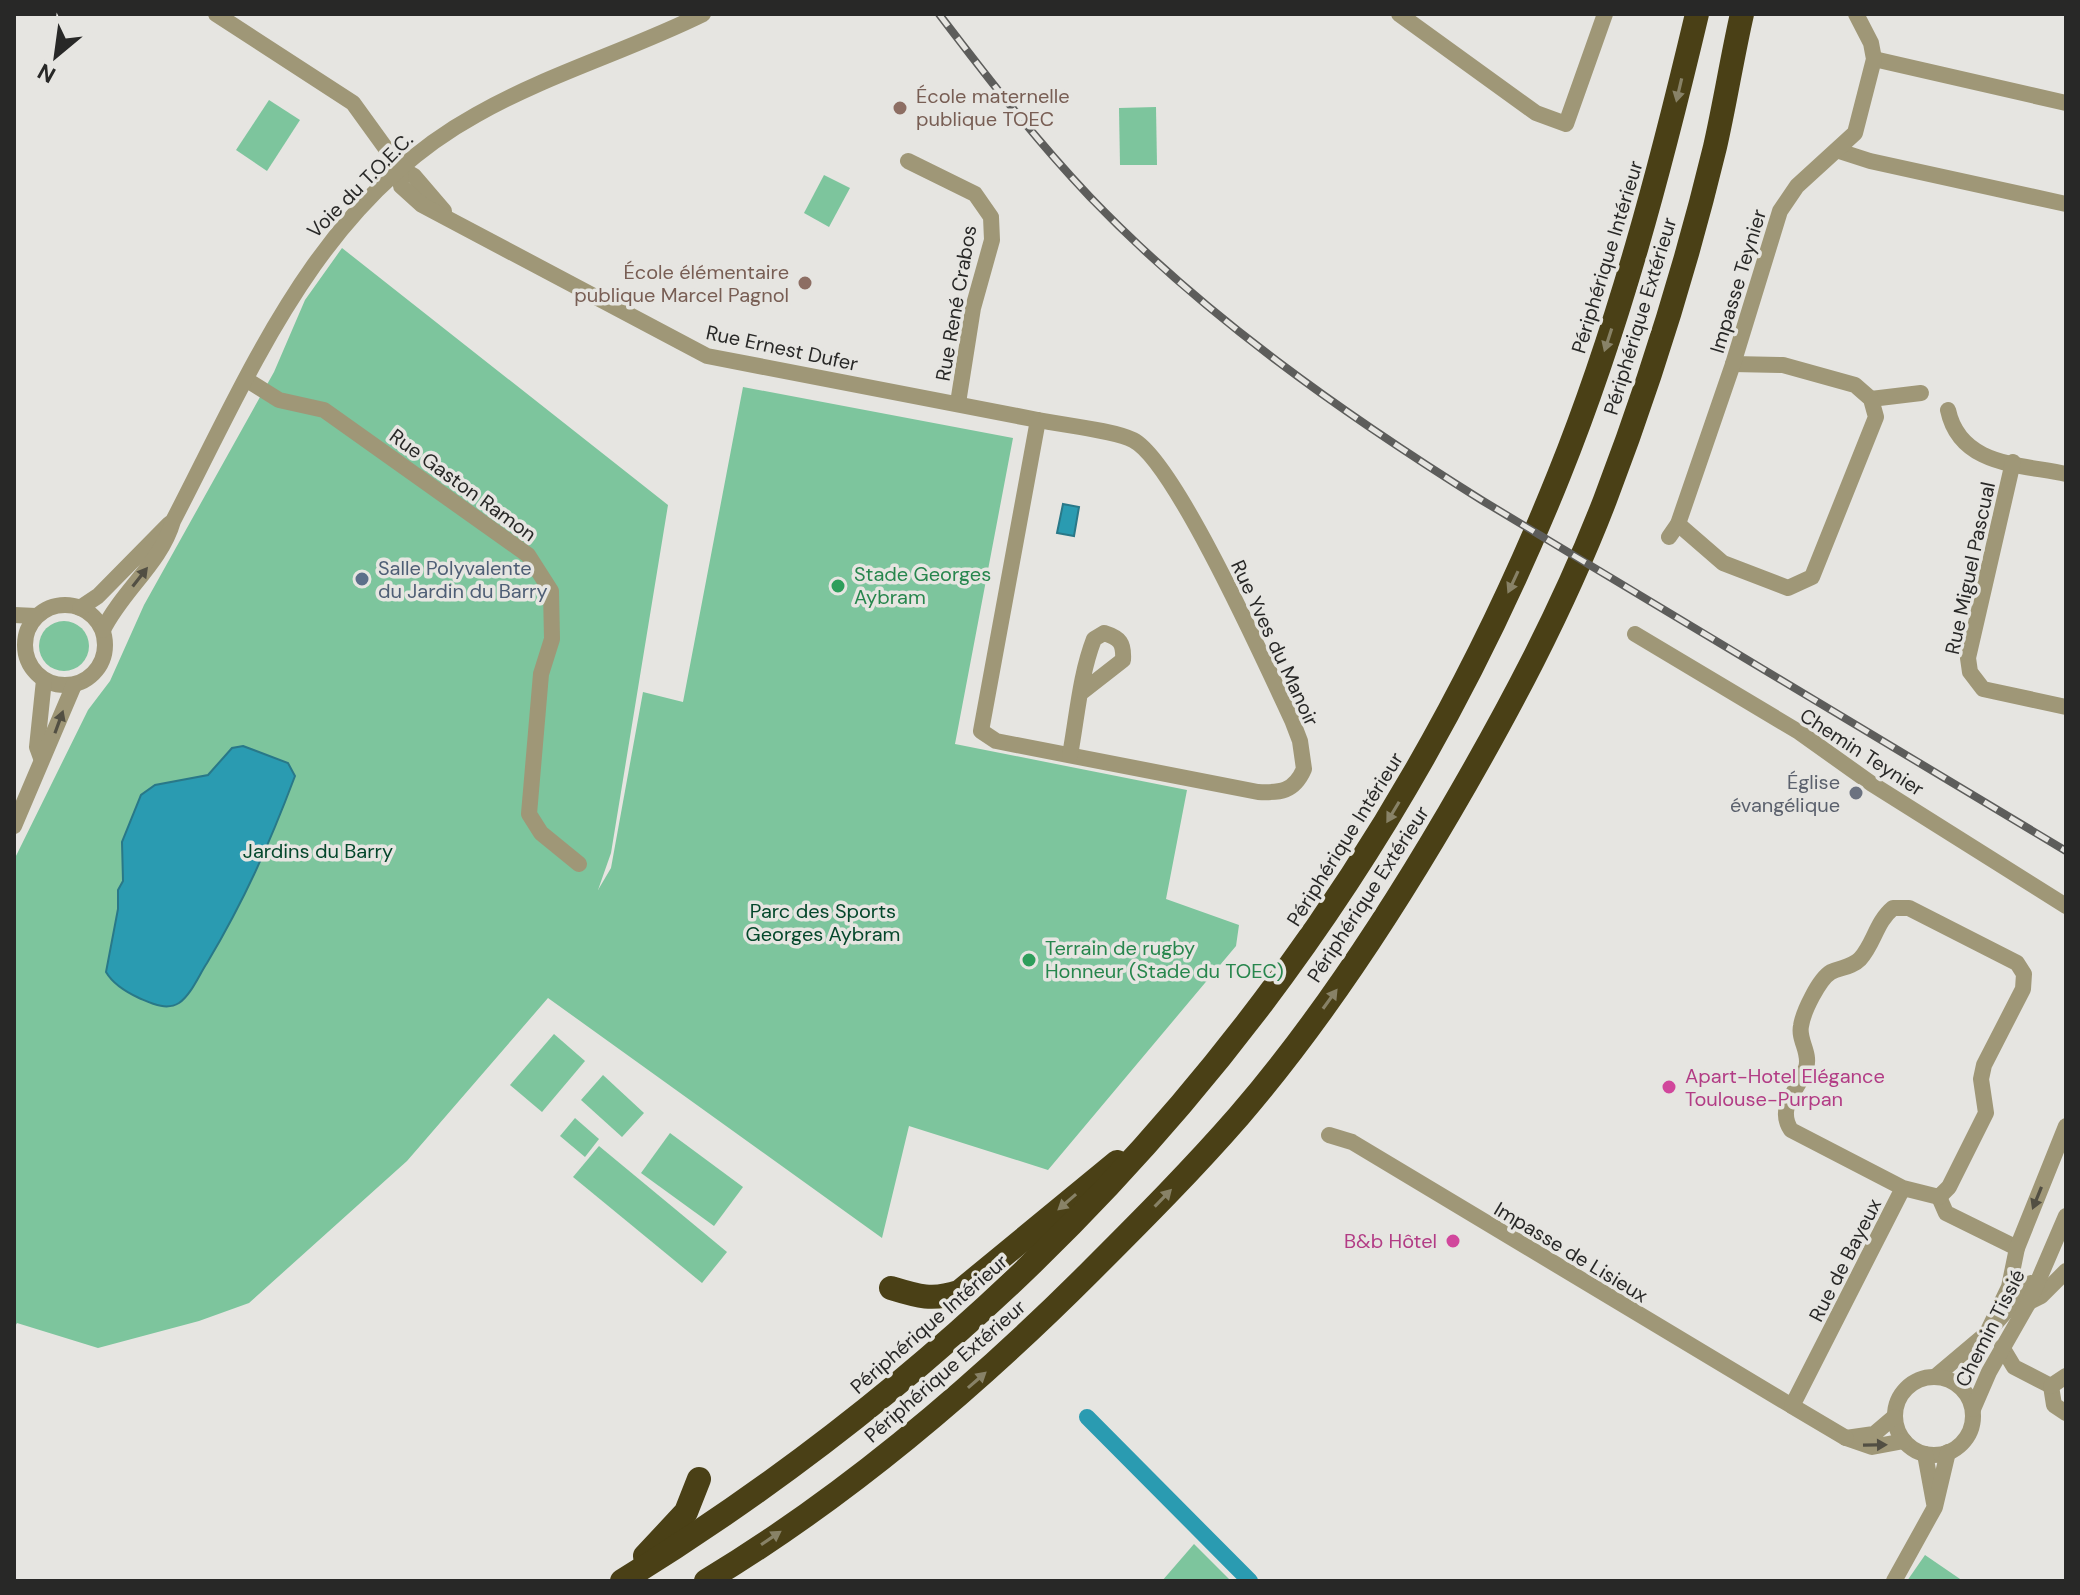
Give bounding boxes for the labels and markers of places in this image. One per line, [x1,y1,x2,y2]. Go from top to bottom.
place label: École maternelle publique TOEC [916,83,1070,132]
marker: École maternelle publique TOEC [891,99,909,117]
place label: École élémentaire publique Marcel Pagnol [574,259,789,308]
marker: École élémentaire publique Marcel Pagnol [796,274,814,292]
place label: Salle Polyvalente du Jardin du Barry [378,555,548,604]
place label: Stade Georges Aybram [854,561,991,610]
marker: Salle Polyvalente du Jardin du Barry [353,570,371,588]
marker: Stade Georges Aybram [829,577,847,595]
place label: Église évangélique [1730,769,1840,818]
marker: Église évangélique [1847,784,1865,802]
place label: Terrain de rugby Honneur (Stade du TOEC) [1045,935,1284,984]
marker: Terrain de rugby Honneur (Stade du TOEC) [1020,951,1038,969]
place label: Apart-Hotel Elégance Toulouse-Purpan [1685,1063,1885,1112]
marker: Apart-Hotel Elégance Toulouse-Purpan [1660,1078,1678,1096]
place label: B&b Hôtel [1344,1228,1437,1254]
marker: B&b Hôtel [1444,1232,1462,1250]

